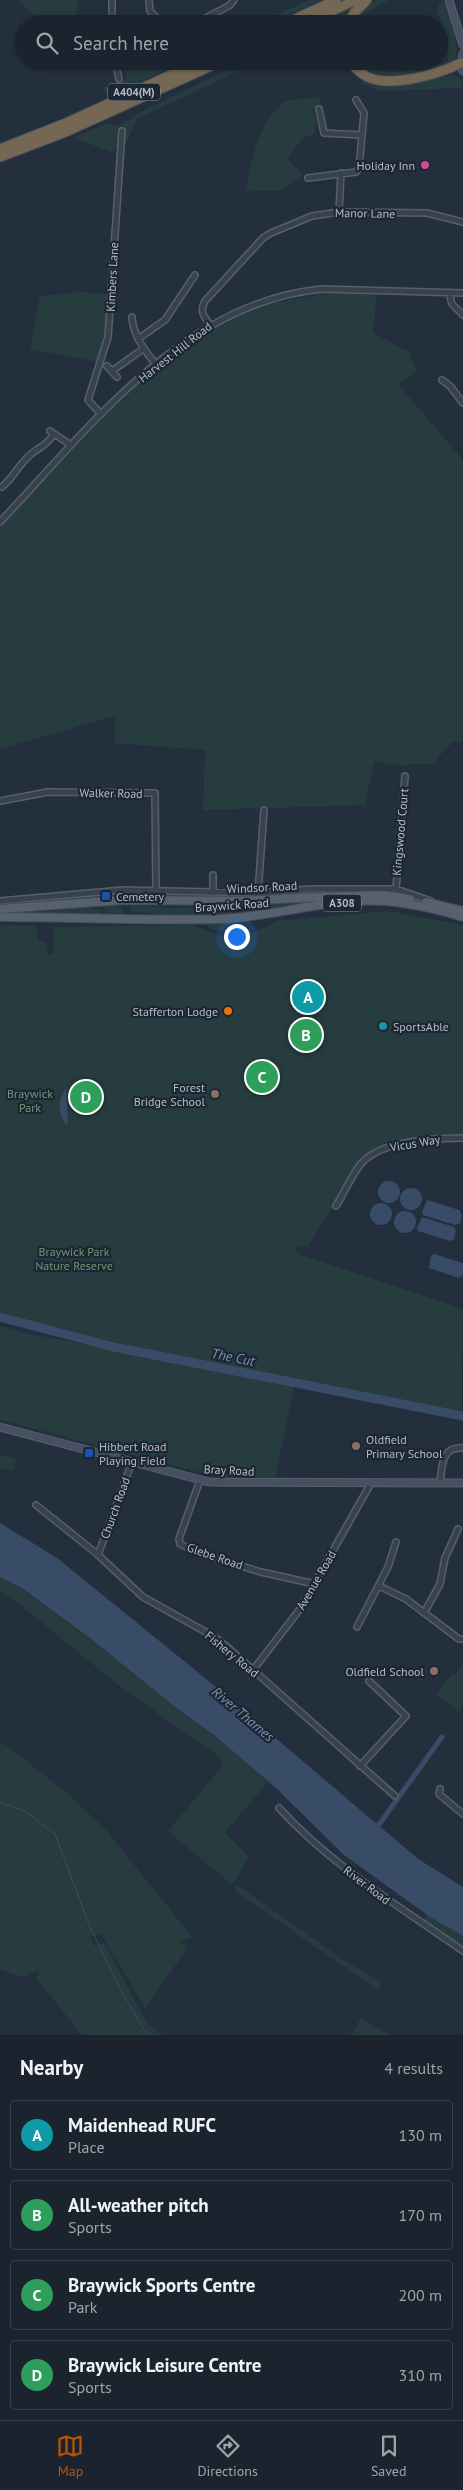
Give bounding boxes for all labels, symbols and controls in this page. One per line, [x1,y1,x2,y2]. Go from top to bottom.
search box [15,15,448,70]
icon: search [33,29,61,57]
text: Search here [73,31,169,55]
road number: A404(M) [108,84,160,100]
place label: Holiday Inn [356,158,415,173]
marker: Holiday Inn [419,159,431,171]
street label: Manor Lane [335,205,395,221]
street label: Kimbers Lane [103,242,121,312]
street label: Harvest Hill Road [135,319,215,385]
street label: Walker Road [79,785,143,801]
street label: Kingswood Court [389,788,411,876]
street label: Windsor Road [226,878,298,896]
place label: Cemetery [116,889,164,904]
marker: Cemetery [100,890,112,902]
road number: A308 [323,894,361,911]
street label: Braywick Road [194,895,270,915]
your location [224,924,250,950]
pin: A [292,978,324,1016]
place label: Stafferton Lodge [132,1004,218,1019]
marker: Stafferton Lodge [222,1005,234,1017]
pin: B [290,1016,322,1054]
place label: SportsAble [393,1019,449,1034]
marker: SportsAble [377,1020,389,1032]
pin: C [246,1058,278,1096]
pin: D [70,1078,102,1116]
place label: Forest Bridge School [134,1080,205,1109]
park label: Braywick Park [7,1086,53,1115]
marker: Forest Bridge School [209,1088,221,1100]
street label: Vicus Way [388,1131,442,1155]
park label: Braywick Park Nature Reserve [35,1244,113,1273]
water label: The Cut [210,1344,257,1370]
place label: Oldfield Primary School [366,1432,443,1461]
place label: Hibbert Road Playing Field [99,1439,166,1468]
marker: Oldfield Primary School [350,1440,362,1452]
marker: Hibbert Road Playing Field [83,1447,95,1459]
street label: Bray Road [203,1461,255,1479]
street label: Church Road [97,1475,133,1541]
street label: Glebe Road [185,1539,245,1573]
street label: Avenue Road [293,1548,339,1612]
street label: Fishery Road [202,1628,262,1680]
place label: Oldfield School [345,1664,424,1679]
marker: Oldfield School [428,1665,440,1677]
water label: River Thames [208,1683,278,1746]
street label: River Road [341,1863,393,1907]
text: Nearby [20,2054,83,2081]
text: 4 results [384,2058,443,2078]
text: Maidenhead RUFC [68,2113,216,2137]
text: A [32,2125,42,2145]
text: 130 m [399,2125,442,2145]
text: Place [68,2137,105,2157]
text: All-weather pitch [68,2193,209,2217]
text: B [32,2205,42,2225]
text: 170 m [399,2205,442,2225]
text: Sports [68,2217,112,2237]
text: Braywick Sports Centre [68,2273,256,2297]
text: C [33,2285,41,2305]
text: 200 m [399,2285,442,2305]
text: Park [68,2297,97,2317]
text: Braywick Leisure Centre [68,2353,262,2377]
text: D [32,2365,42,2385]
text: 310 m [399,2365,442,2385]
text: Sports [68,2377,112,2397]
tab: Map [56,2432,84,2480]
tab: Directions [197,2432,258,2480]
tab: Saved [371,2432,407,2480]

